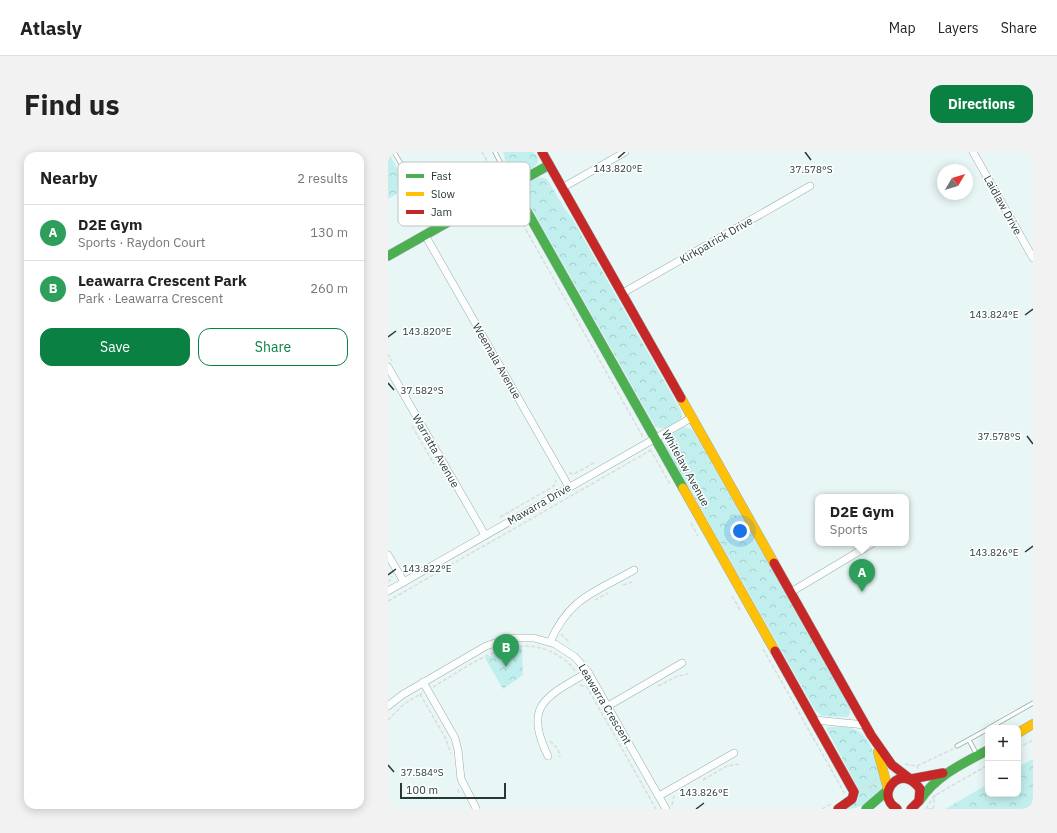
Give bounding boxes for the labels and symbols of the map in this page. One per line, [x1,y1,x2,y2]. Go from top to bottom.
legend [398,162,530,226]
text: 143.820°E [593,162,643,175]
text: 37.578°S [789,163,833,176]
north arrow [937,164,973,200]
text: Fast [431,169,452,183]
street label: Laidlaw Drive [981,173,1025,237]
text: Slow [431,187,455,201]
text: Jam [431,205,452,219]
street label: Kirkpatrick Drive [677,213,755,267]
text: 143.824°E [969,308,1019,321]
street label: Weemala Avenue [470,321,524,401]
text: 143.820°E [402,325,452,338]
text: 37.582°S [400,384,444,397]
street label: Warratta Avenue [409,412,463,490]
street label: Whitelaw Avenue [659,427,713,509]
text: 37.578°S [977,430,1021,443]
street label: Mawarra Drive [505,480,573,528]
your location [730,521,750,541]
text: 143.826°E [969,546,1019,559]
pin: A [849,559,875,592]
text: 143.822°E [402,562,452,575]
pin: B [493,634,519,667]
street label: Leawarra Crescent [575,661,635,747]
text: 37.584°S [400,766,444,779]
scale bar [400,781,506,800]
text: 143.826°E [679,786,729,799]

